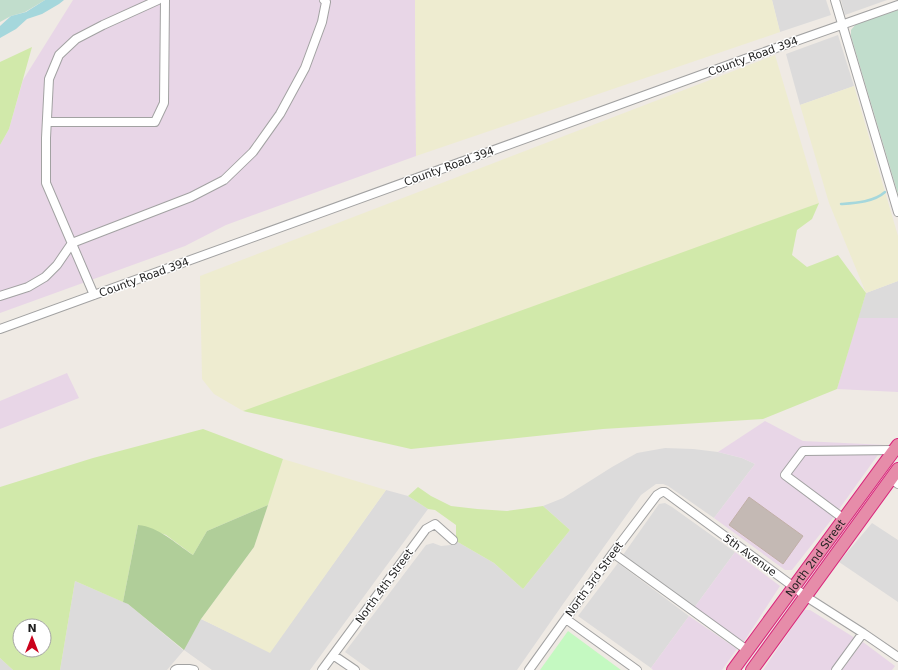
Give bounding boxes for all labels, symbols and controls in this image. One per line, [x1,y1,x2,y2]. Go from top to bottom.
street label: County Road 394 [706,34,800,79]
street label: County Road 394 [402,144,496,189]
street label: County Road 394 [97,255,191,300]
street label: North 2nd Street [783,517,849,599]
street label: 5th Avenue [721,532,779,579]
street label: North 3rd Street [563,539,626,619]
street label: North 4th Street [353,546,416,626]
north arrow [12,618,52,658]
text: N [27,622,37,635]

